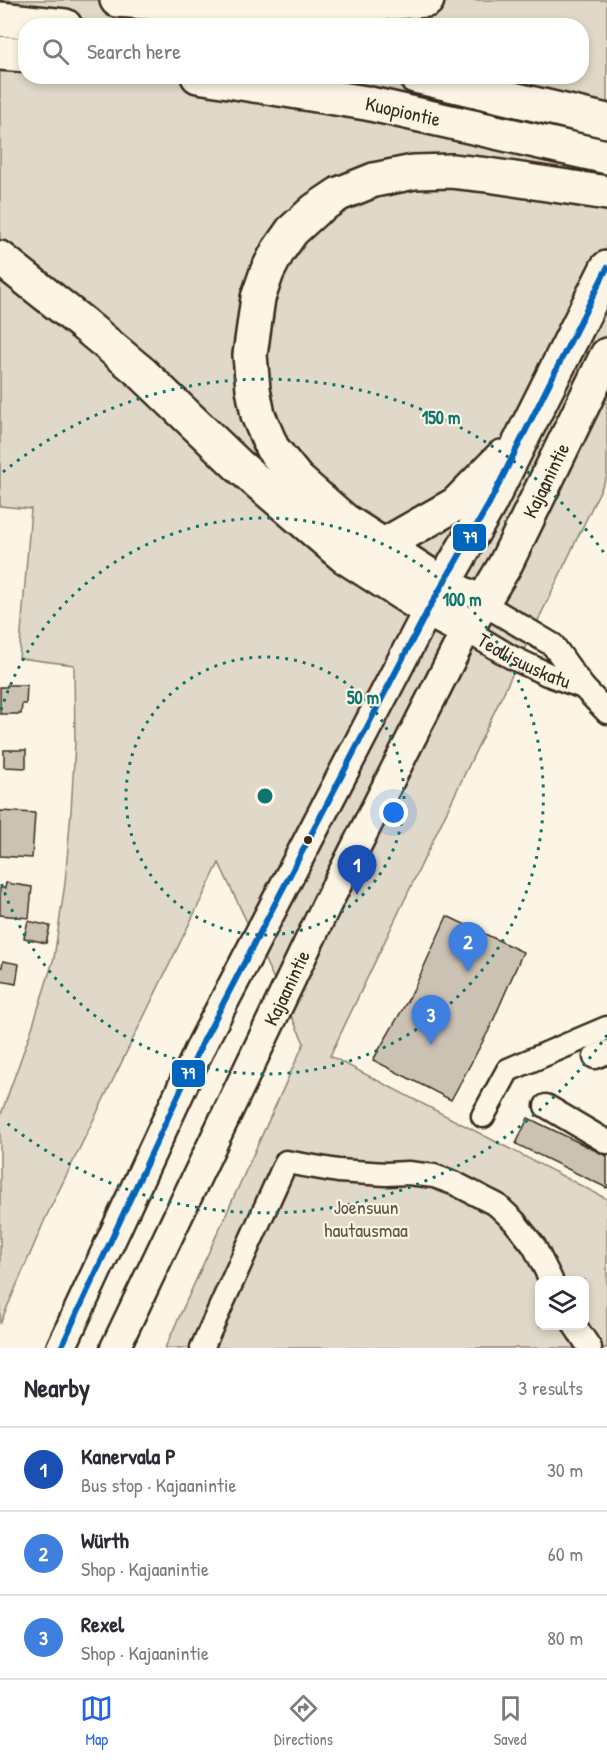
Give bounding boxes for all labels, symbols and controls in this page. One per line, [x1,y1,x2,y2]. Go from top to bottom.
search box [18,18,589,84]
icon: search [39,35,72,68]
text: Search here [87,36,181,66]
street label: Kuopiontie [363,89,443,132]
text: 150 m [422,405,460,430]
street label: Kajaanintie [516,438,575,522]
line badge: 79 [452,523,487,552]
text: 79 [462,526,477,548]
text: 100 m [442,587,482,612]
street label: Teollisuuskatu [473,626,575,694]
text: 50 m [347,685,379,710]
centre of rings [255,786,275,806]
your location [379,798,408,827]
unlabelled marker [302,834,314,846]
pin: 1 [338,846,376,895]
pin: 2 [448,922,488,972]
street label: Kajaanintie [257,945,316,1030]
pin: 3 [412,996,450,1045]
line badge: 79 [171,1059,206,1088]
text: 79 [180,1062,195,1084]
park label: Joensuun hautausmaa [324,1193,408,1243]
map controls [535,1276,589,1330]
button: layers [535,1276,589,1330]
text: Nearby [24,1370,90,1405]
text: 3 results [518,1374,583,1401]
text: Kanervala P [81,1441,176,1471]
text: 1 [40,1456,47,1483]
text: 30 m [547,1456,583,1483]
text: Bus stop · Kajaanintie [81,1471,236,1498]
text: Würth [81,1525,129,1555]
text: 2 [39,1540,48,1567]
text: 60 m [548,1540,583,1567]
text: Shop · Kajaanintie [81,1555,209,1582]
text: Rexel [81,1609,124,1639]
text: 3 [39,1624,48,1651]
text: 80 m [547,1624,583,1651]
text: Shop · Kajaanintie [81,1639,209,1666]
tab: Map [80,1692,113,1750]
tab: Directions [274,1692,333,1750]
tab: Saved [494,1692,527,1750]

